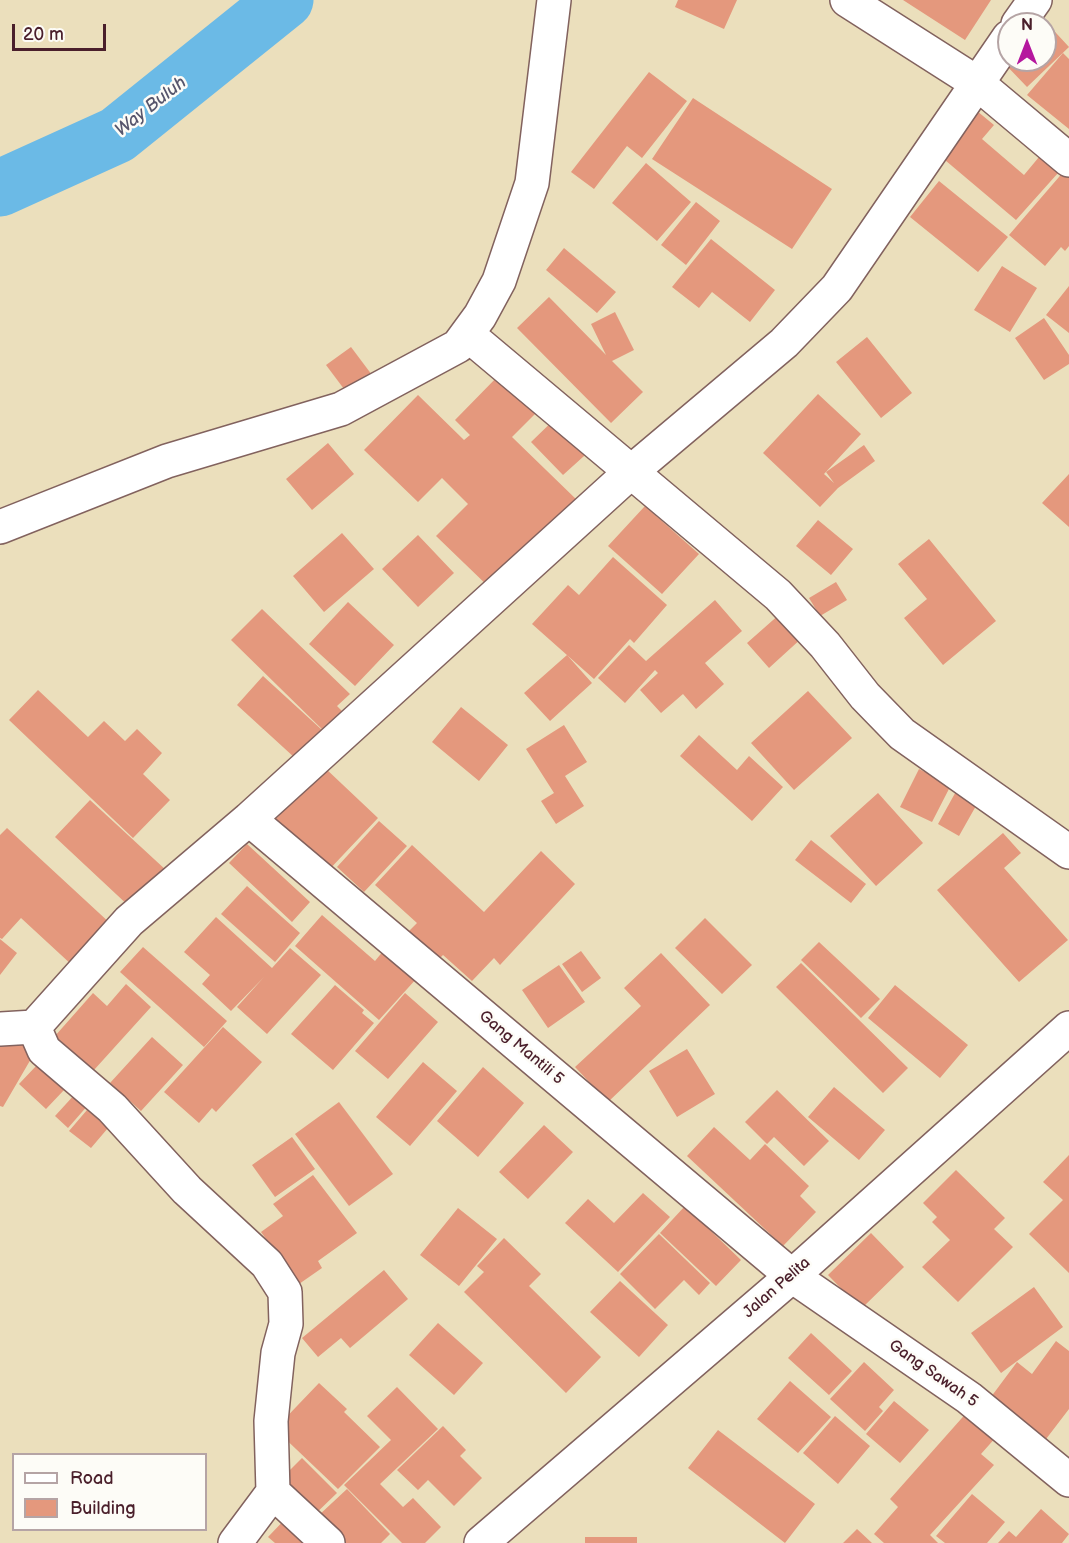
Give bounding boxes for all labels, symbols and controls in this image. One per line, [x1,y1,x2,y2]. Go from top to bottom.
scale bar [15,12,110,50]
north arrow [997,12,1057,72]
text: N [1021,16,1033,35]
text: 20 m [23,24,64,45]
water label: Way Buluh [111,72,191,142]
street label: Gang Mantili 5 [475,1007,567,1089]
street label: Jalan Pelita [740,1254,814,1322]
street label: Gang Sawah 5 [885,1336,981,1412]
legend [12,1453,207,1531]
text: Road [70,1468,114,1489]
text: Building [70,1498,136,1519]

